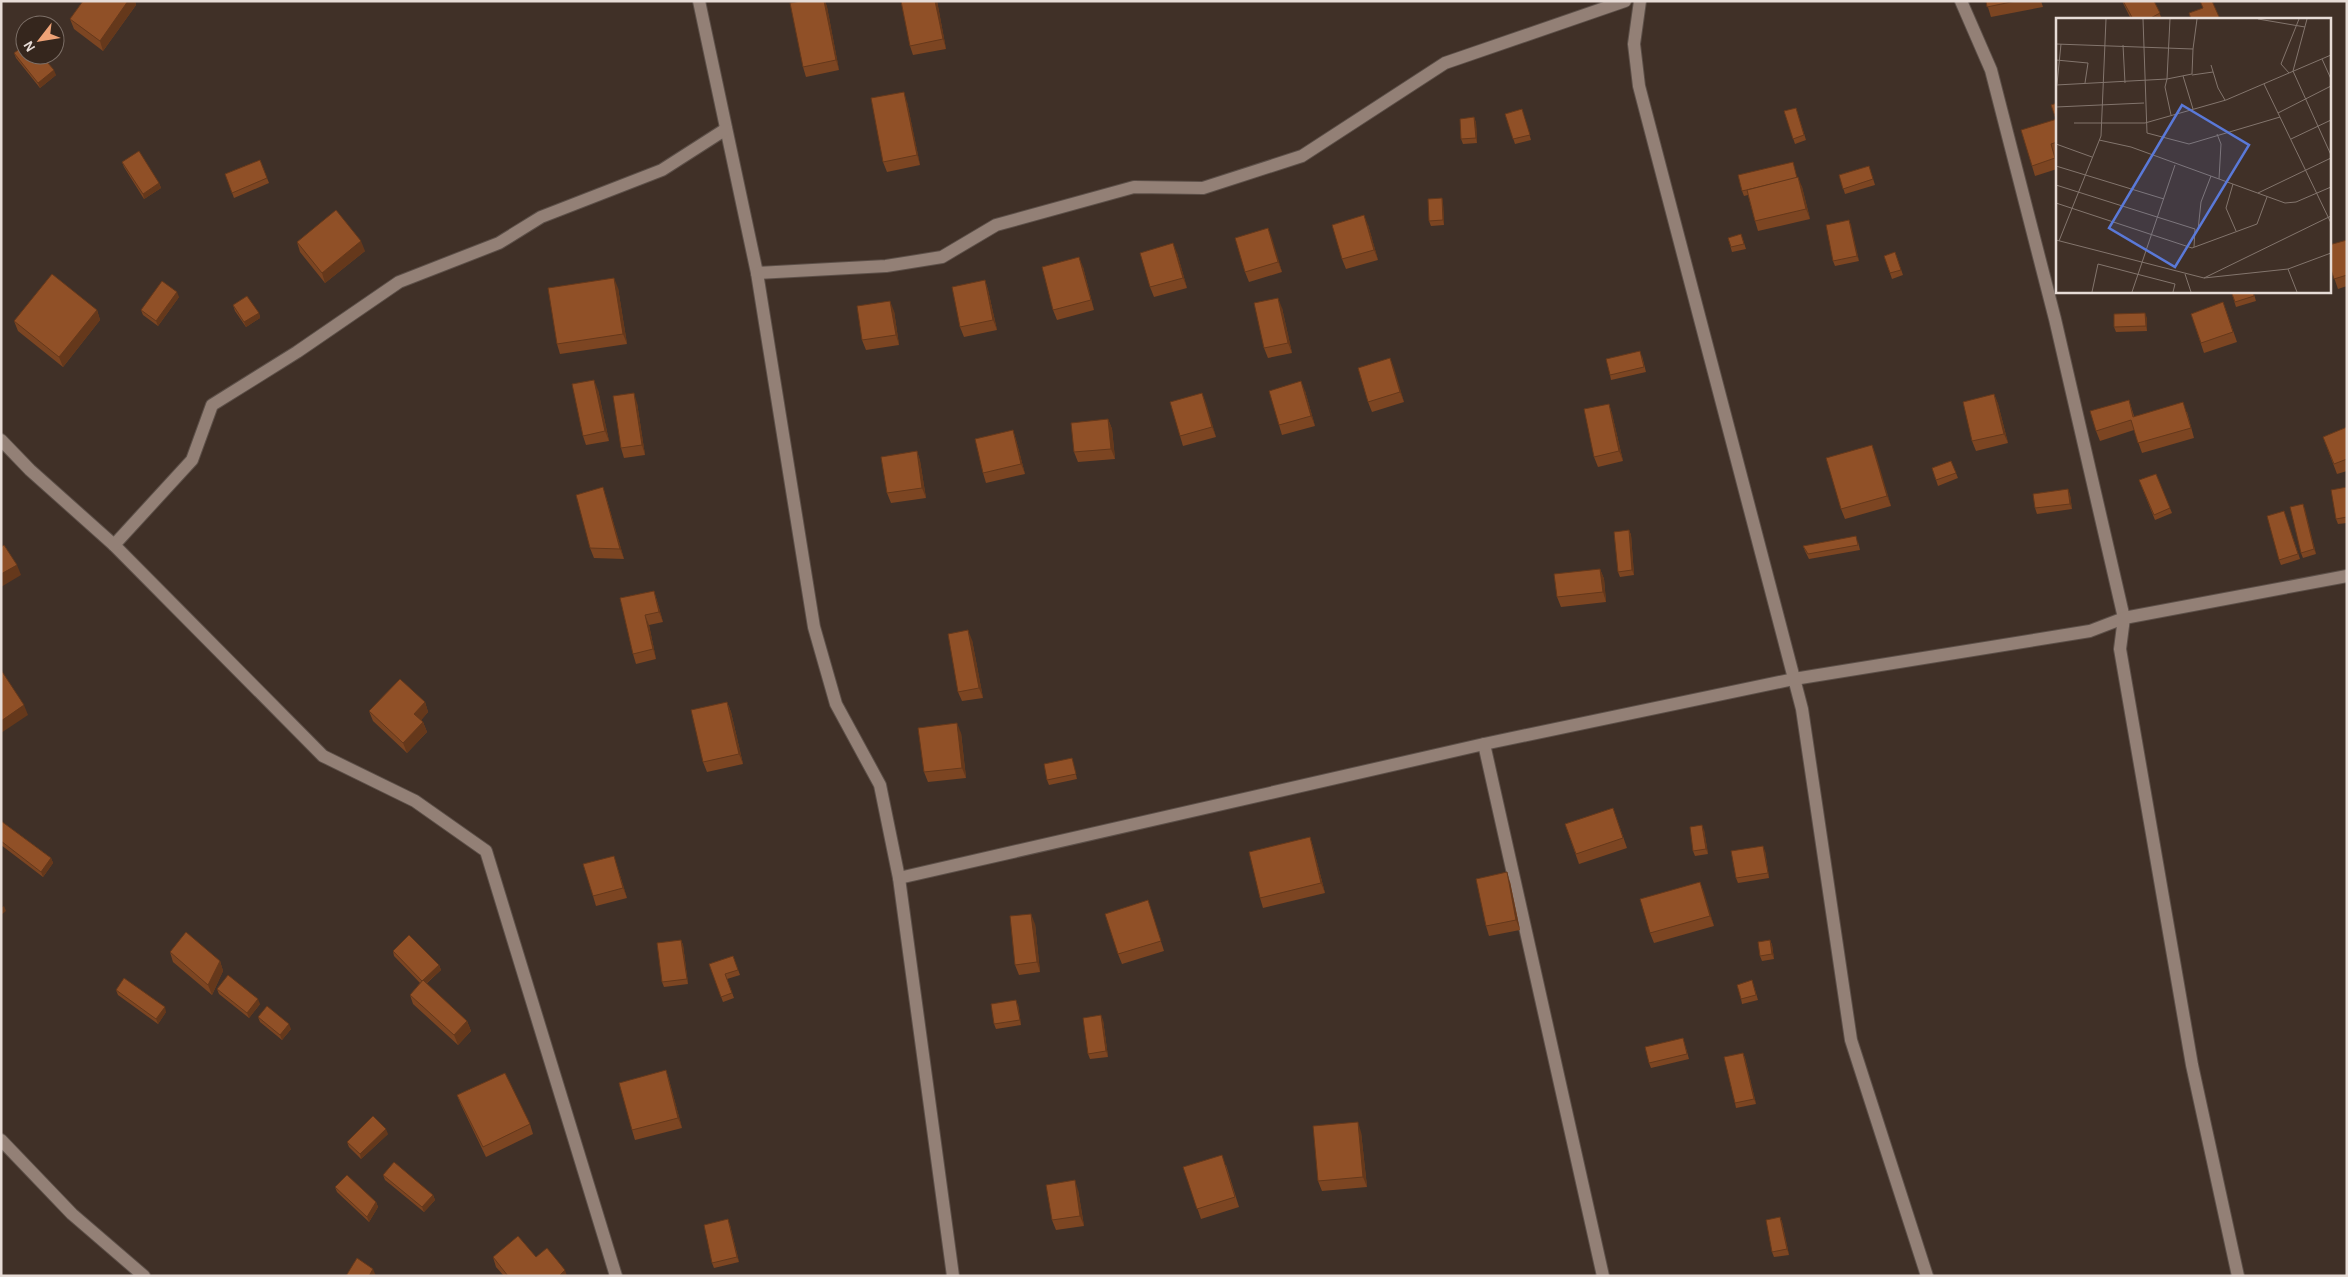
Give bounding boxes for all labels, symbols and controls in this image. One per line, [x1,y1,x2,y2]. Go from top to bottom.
north arrow [15,15,65,65]
inset map [2056,18,2330,292]
text: N [21,38,38,54]

